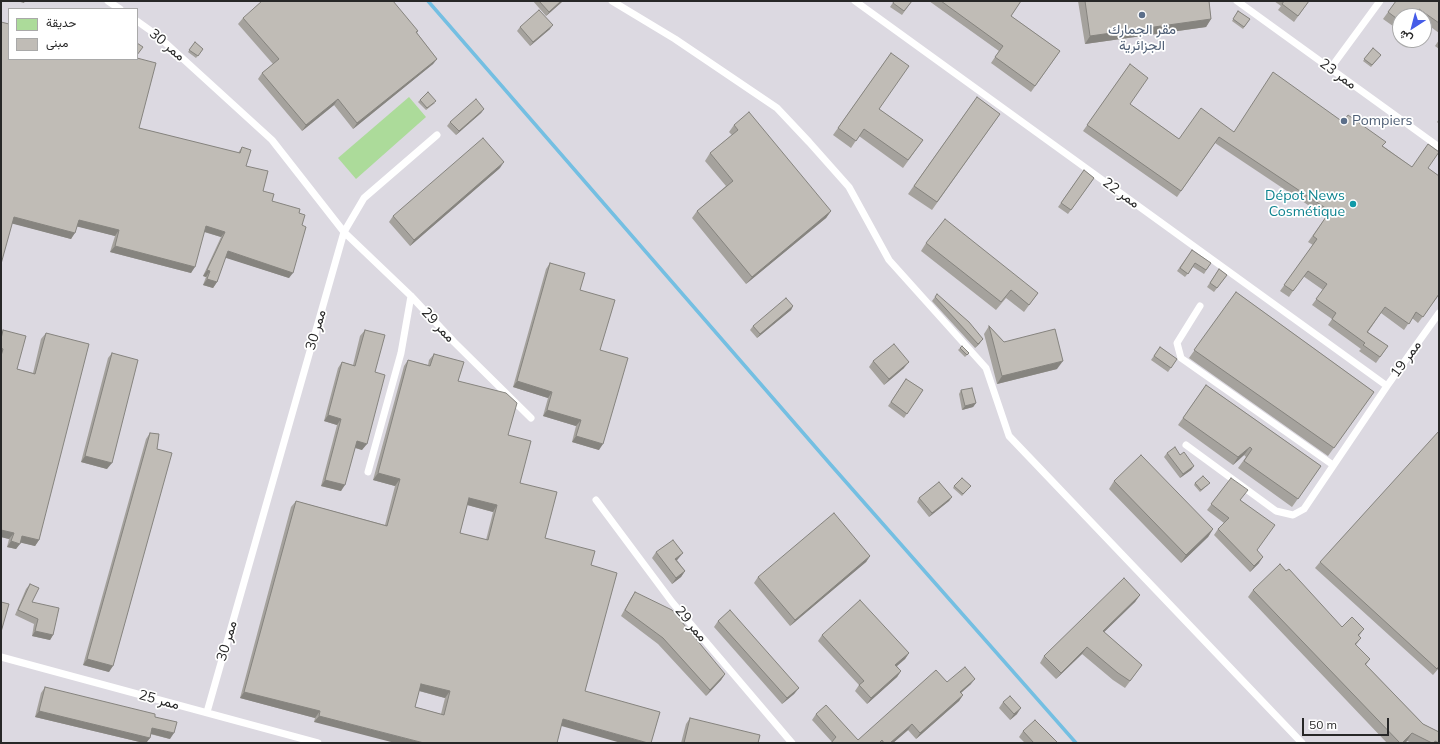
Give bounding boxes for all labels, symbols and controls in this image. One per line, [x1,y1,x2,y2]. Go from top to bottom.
legend [8,8,138,60]
north arrow [1392,8,1432,48]
marker: مقر الجمارك الجزائرية [1137,10,1147,20]
text: حديقة [46,15,76,30]
place label: مقر الجمارك الجزائرية [1108,22,1176,54]
street label: ممر 30 [146,25,188,65]
text: ش [1396,27,1415,46]
text: مبنى [46,35,68,50]
street label: ممر 23 [1316,55,1360,93]
place label: Pompiers [1352,113,1412,129]
marker: Pompiers [1339,116,1349,126]
street label: ممر 22 [1099,174,1143,212]
place label: Dépot News Cosmétique [1265,188,1345,220]
marker: Dépot News Cosmétique [1348,199,1358,209]
street label: ممر 29 [418,304,458,346]
street label: ممر 30 [302,308,330,352]
street label: ممر 19 [1387,337,1425,381]
street label: ممر 29 [671,603,711,645]
street label: ممر 30 [213,619,241,663]
street label: ممر 25 [137,687,181,713]
scale bar [1304,710,1391,736]
text: 50 m [1309,717,1337,732]

